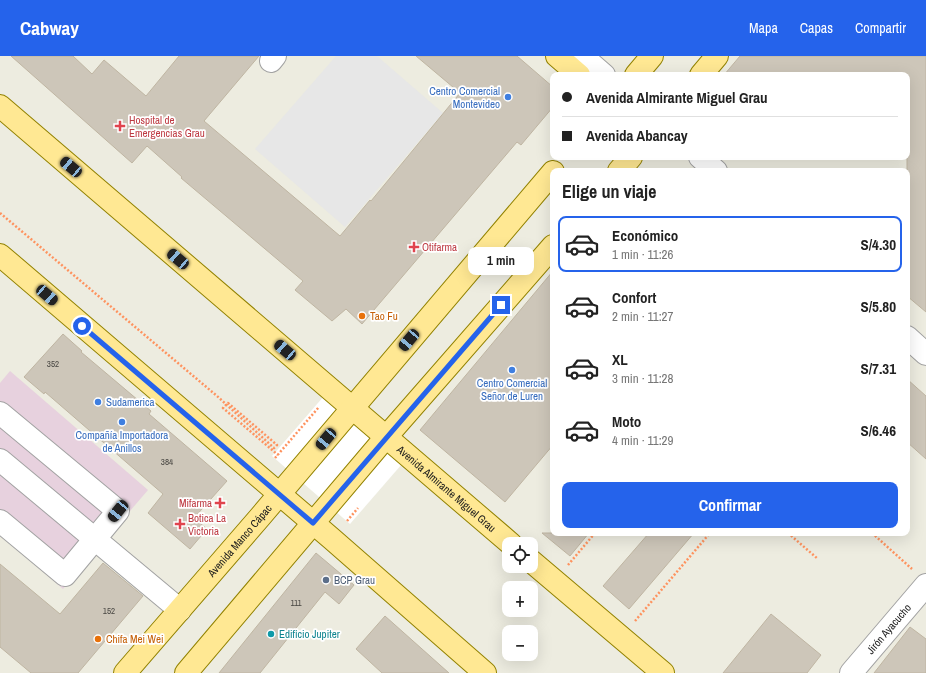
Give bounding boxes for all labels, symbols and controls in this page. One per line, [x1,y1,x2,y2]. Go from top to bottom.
text: Cabway [20,15,79,41]
text: Mapa [749,19,778,37]
text: Capas [800,19,833,37]
text: Compartir [855,19,906,37]
place label: Centro Comercial Montevideo [429,84,500,111]
text: Avenida Almirante Miguel Grau [586,87,768,108]
marker: Centro Comercial Montevideo [503,92,513,102]
place label: Hospital de Emergencias Grau [129,113,205,140]
marker: Hospital de Emergencias Grau [114,120,126,132]
text: Avenida Abancay [586,125,688,146]
car [58,155,84,179]
text: Elige un viaje [562,179,656,204]
text: Económico [612,225,678,246]
icon: car [564,226,600,262]
text: S/4.30 [860,234,896,255]
place label: Otifarma [422,240,457,254]
marker: Otifarma [409,242,419,252]
text: 1 min · 11:26 [612,246,673,263]
car [165,247,191,271]
callout: 1 min [468,247,534,275]
text: 1 min [487,252,515,269]
car [34,283,60,307]
text: Confort [612,287,656,308]
icon: car [564,288,600,324]
route end [492,296,510,314]
text: S/5.80 [860,296,896,317]
text: 2 min · 11:27 [612,308,673,325]
place label: Tao Fu [370,309,398,323]
marker: Tao Fu [357,311,367,321]
route start [73,317,91,335]
car [397,327,421,353]
car [272,338,298,362]
text: XL [612,349,628,370]
icon: car [564,350,600,386]
house number: 352 [47,358,59,370]
text: S/7.31 [860,358,896,379]
marker: Centro Comercial Señor de Luren [507,365,517,375]
text: 3 min · 11:28 [612,370,673,387]
place label: Centro Comercial Señor de Luren [477,376,547,403]
place label: Sudamerica [106,395,155,409]
marker: Sudamerica [93,397,103,407]
text: Moto [612,411,641,432]
icon: car [564,412,600,448]
marker: Compañía Importadora de Anillos [117,417,127,427]
text: S/6.46 [860,420,896,441]
car [314,426,338,452]
place label: Compañía Importadora de Anillos [76,428,168,455]
text: 4 min · 11:29 [612,432,673,449]
street label: Avenida Almirante Miguel Grau [393,442,499,535]
house number: 384 [161,456,173,468]
button: Confirmar [562,482,898,528]
place label: Mifarma [179,496,212,510]
car [106,498,130,524]
marker: Mifarma [215,498,225,508]
street label: Avenida Manco Cápac [204,501,275,581]
place label: Botica La Victoria [188,511,226,538]
marker: Botica La Victoria [175,519,185,529]
map controls [502,537,538,661]
button: locate [502,537,538,573]
place label: BCP Grau [334,573,375,587]
marker: BCP Grau [321,575,331,585]
button: + [502,581,538,617]
house number: 111 [290,597,302,609]
street label: Jirón Ayacucho [863,601,914,657]
house number: 152 [103,605,115,617]
button: − [502,625,538,661]
place label: Edificio Jupiter [279,627,340,641]
marker: Edificio Jupiter [266,629,276,639]
place label: Chifa Mei Wei [106,632,164,646]
marker: Chifa Mei Wei [93,634,103,644]

